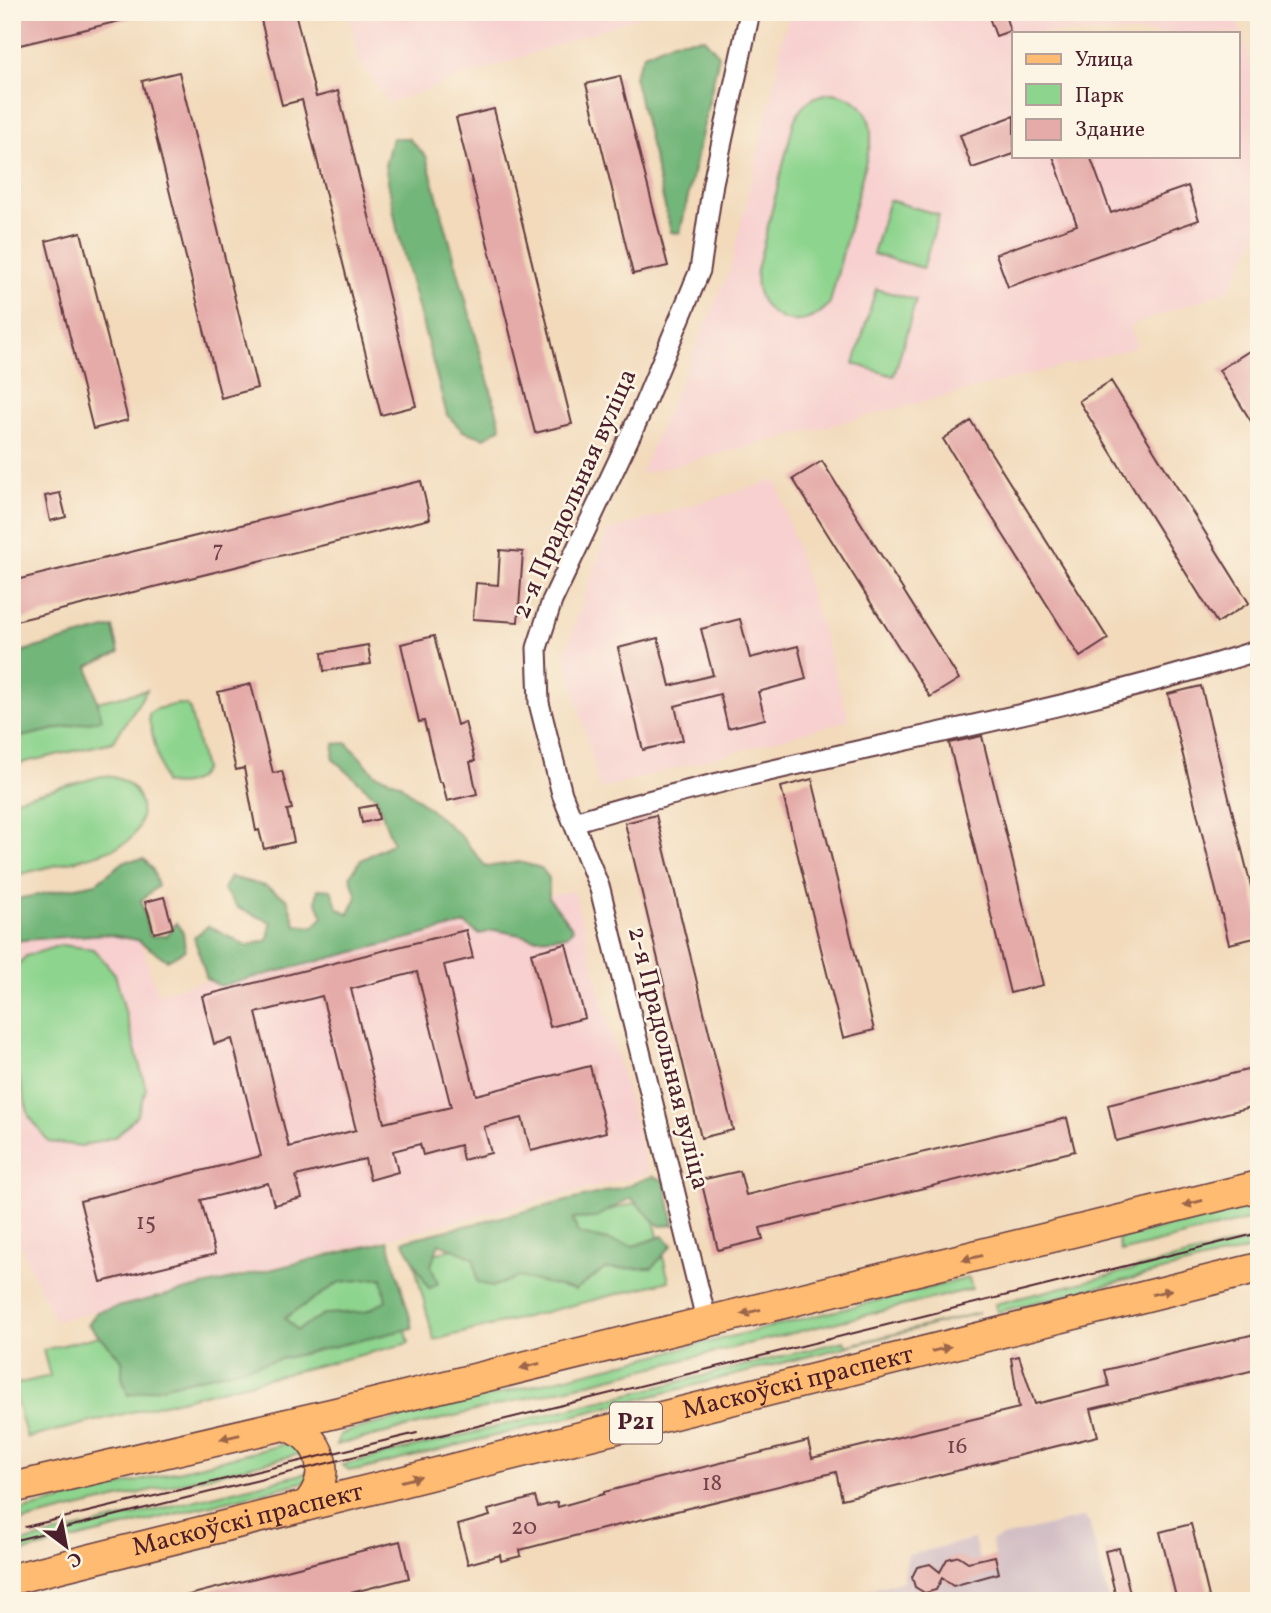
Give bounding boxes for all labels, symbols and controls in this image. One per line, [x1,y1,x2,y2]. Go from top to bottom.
legend [1012,32,1240,158]
text: Улица [1075,46,1133,75]
text: Парк [1075,82,1124,111]
text: Здание [1075,116,1145,145]
street label: 2-я Прадольная вуліца [504,363,646,625]
house number: 7 [212,535,224,567]
street label: 2-я Прадольная вуліца [618,923,718,1193]
one-way arrow [1182,1198,1204,1209]
house number: 15 [136,1207,156,1239]
one-way arrow [961,1253,983,1264]
one-way arrow [1151,1286,1173,1297]
one-way arrow [740,1307,762,1318]
street label: Маскоўскі праспект [679,1337,917,1429]
one-way arrow [930,1343,952,1354]
one-way arrow [519,1361,541,1372]
road number: Р21 [610,1402,662,1443]
house number: 16 [947,1431,967,1463]
one-way arrow [219,1432,241,1443]
house number: 18 [702,1468,722,1500]
one-way arrow [400,1473,422,1484]
street label: Маскоўскі праспект [128,1474,367,1566]
north arrow [32,1512,102,1582]
house number: 20 [511,1512,537,1544]
text: С [62,1544,86,1573]

